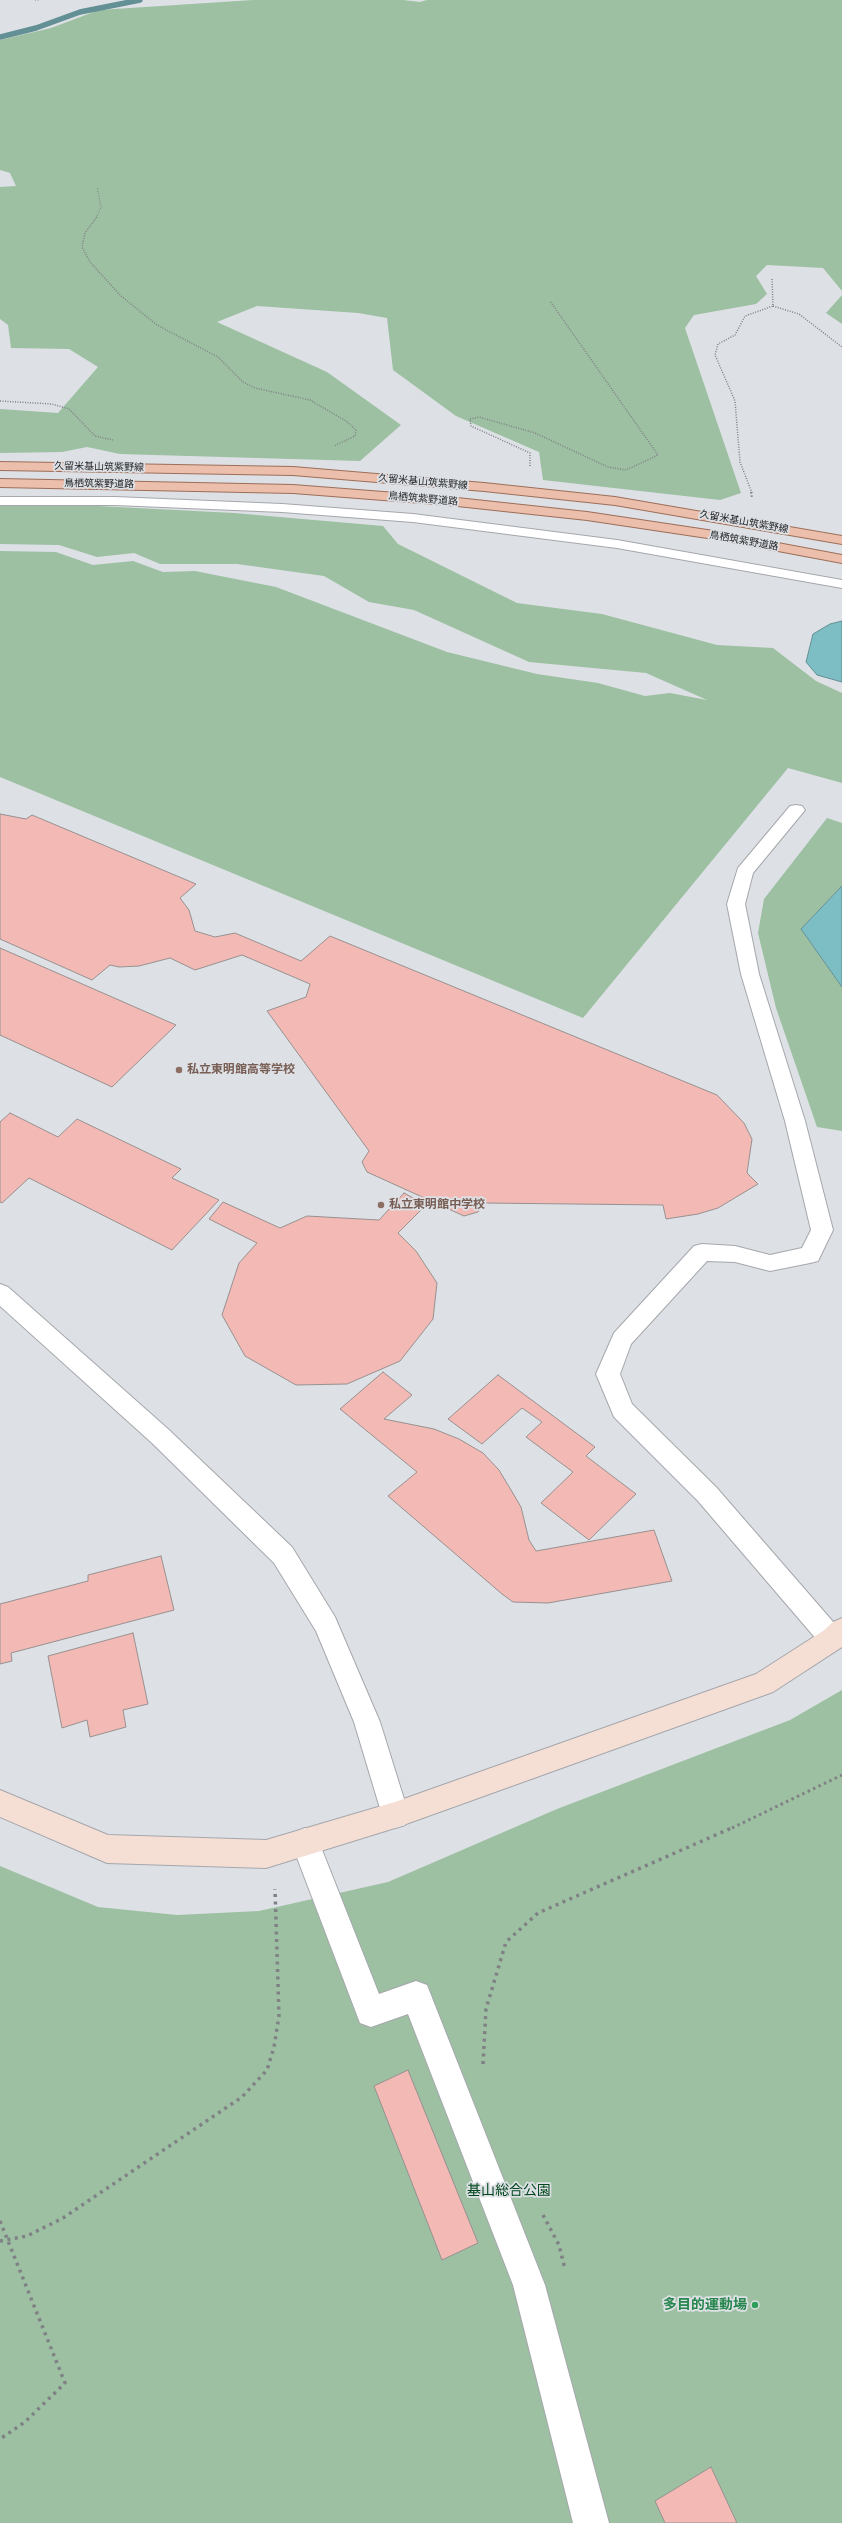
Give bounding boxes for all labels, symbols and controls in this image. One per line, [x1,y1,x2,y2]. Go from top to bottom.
street label: 久留米基山筑紫野線 [54,460,144,474]
street label: 久留米基山筑紫野線 [378,472,468,492]
street label: 鳥栖筑紫野道路 [64,477,134,491]
street label: 鳥栖筑紫野道路 [388,490,458,508]
street label: 久留米基山筑紫野線 [699,508,789,536]
street label: 鳥栖筑紫野道路 [708,529,780,553]
place label: 私立東明館高等学校 [187,1063,295,1077]
marker: 私立東明館高等学校 [174,1065,184,1075]
place label: 私立東明館中学校 [389,1198,485,1212]
marker: 私立東明館中学校 [376,1200,386,1210]
park label: 基山総合公園 [467,2183,551,2199]
place label: 多目的運動場 [663,2297,747,2313]
marker: 多目的運動場 [750,2300,760,2310]

